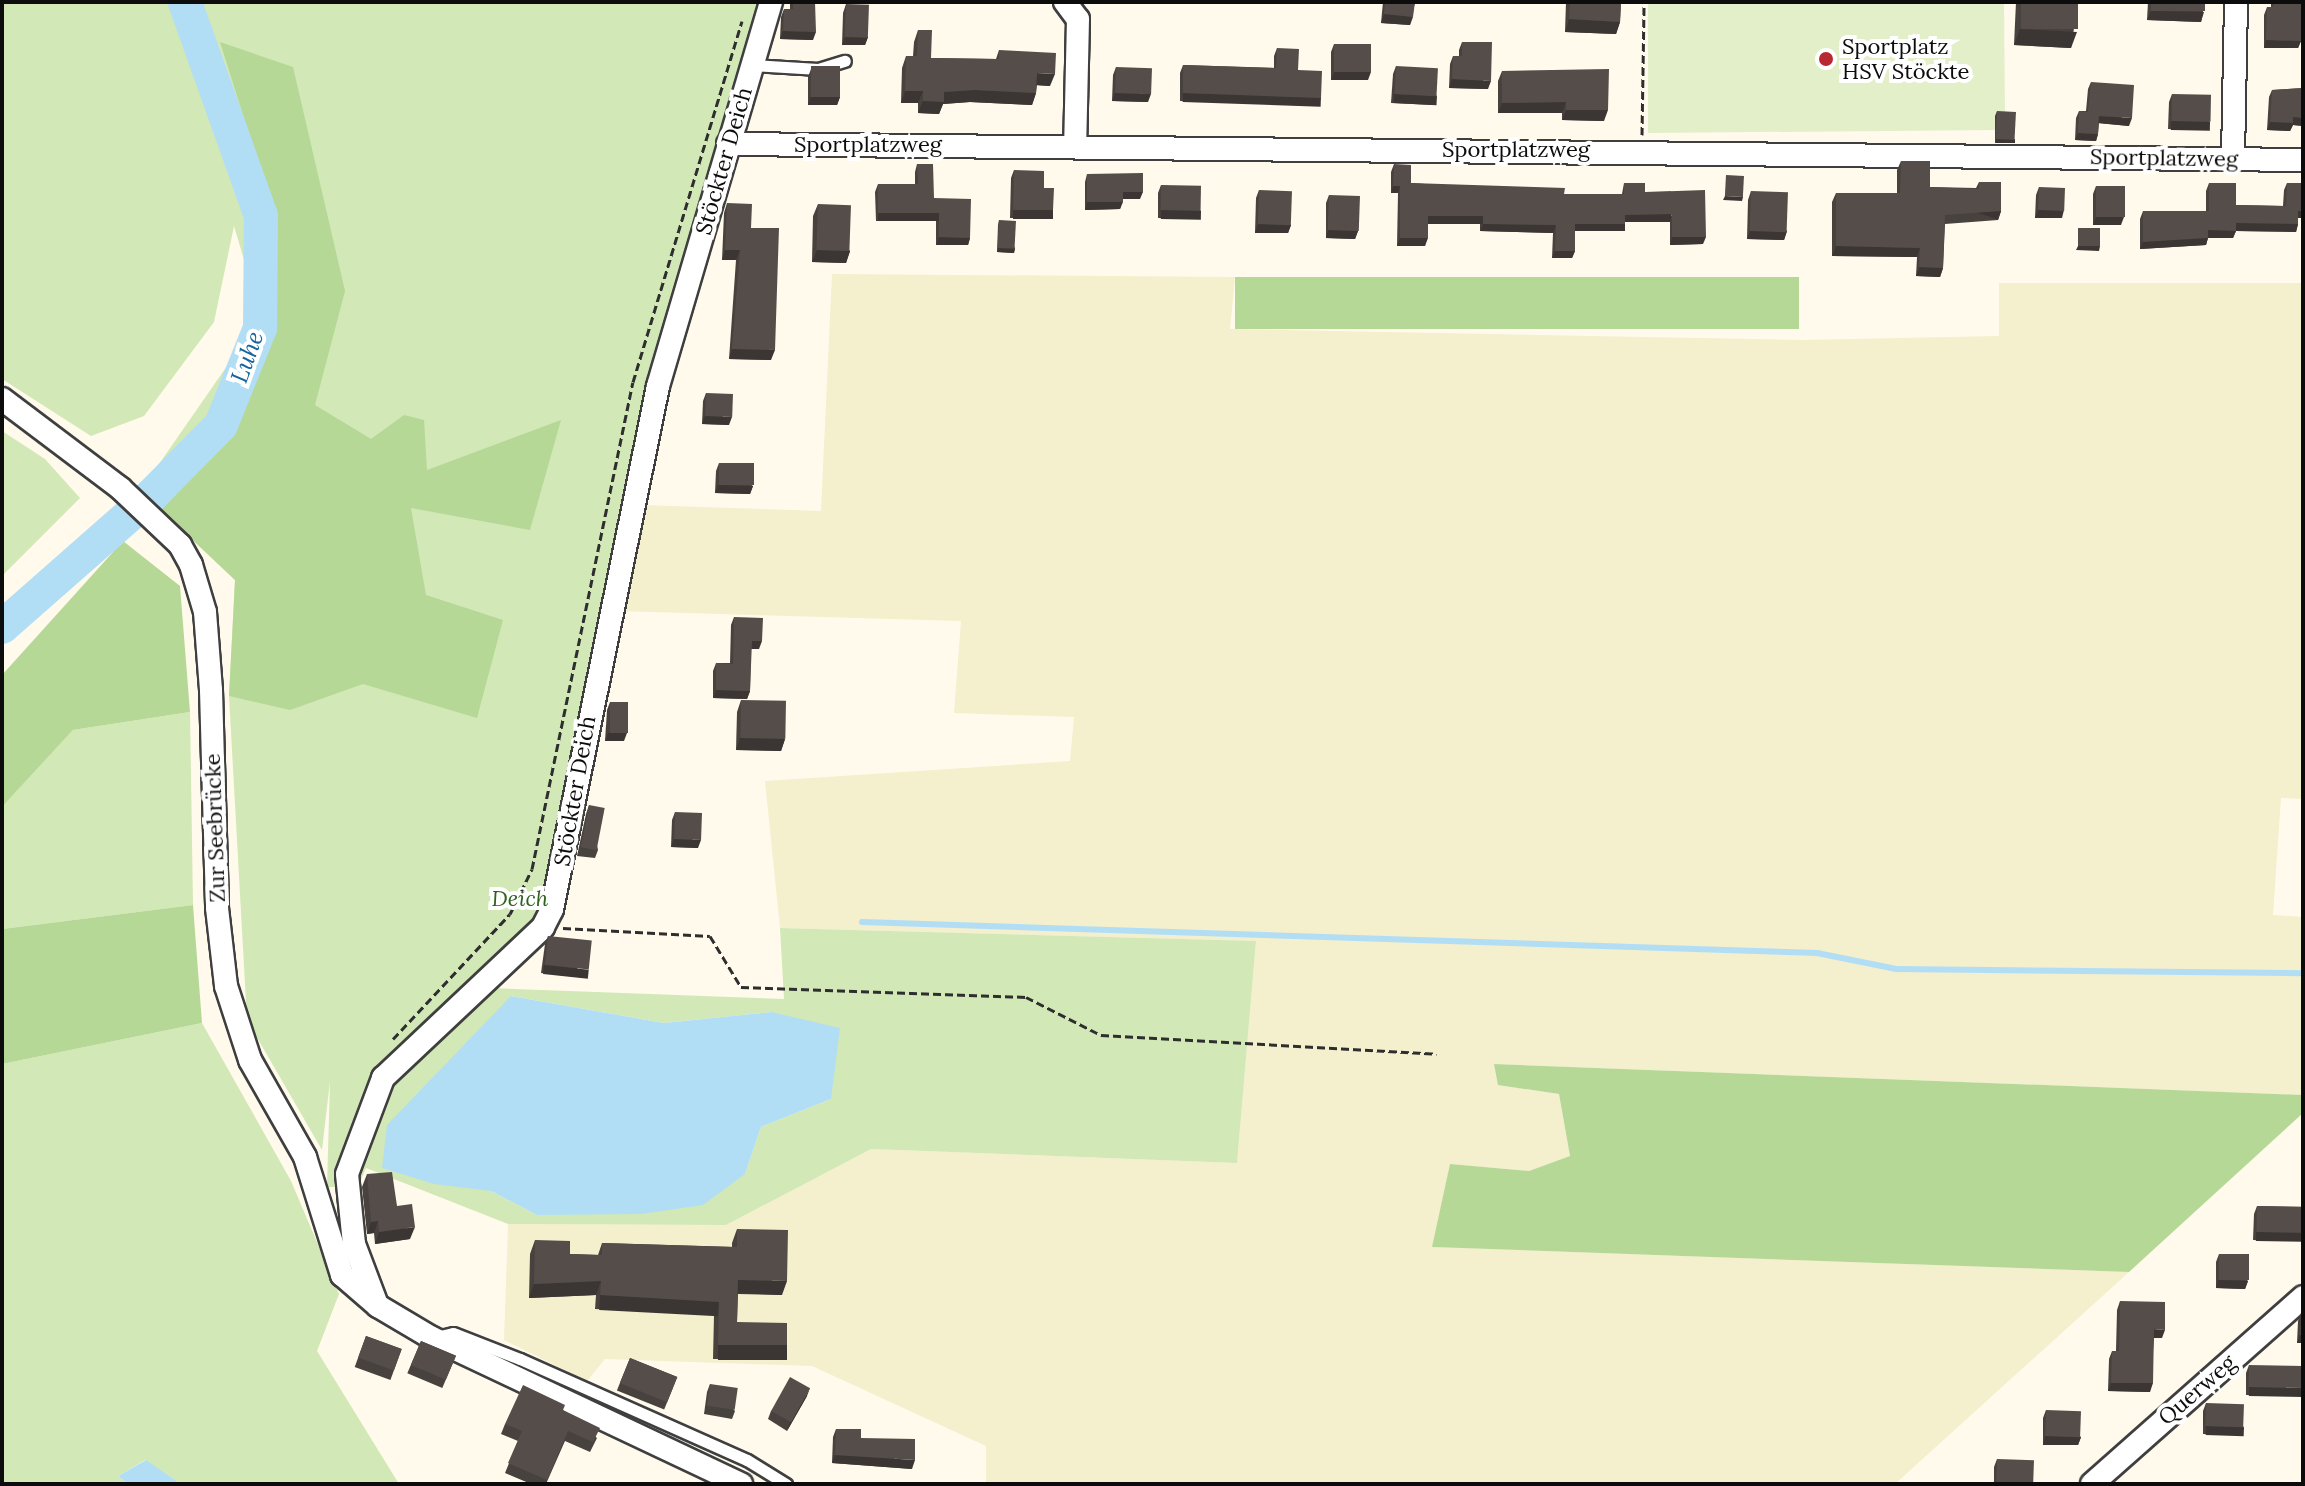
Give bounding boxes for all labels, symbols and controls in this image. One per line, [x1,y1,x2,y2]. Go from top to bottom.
place label: Sportplatz HSV Stöckte [1842,33,1970,84]
marker: Sportplatz HSV Stöckte [1817,50,1835,68]
street label: Stöckter Deich [690,84,758,238]
street label: Sportplatzweg [794,132,942,158]
street label: Sportplatzweg [1442,137,1590,163]
street label: Sportplatzweg [2090,144,2238,172]
water label: Luhe [224,327,270,387]
street label: Stöckter Deich [549,714,601,868]
street label: Zur Seebrücke [199,753,231,903]
park label: Deich [492,886,548,912]
street label: Querweg [2153,1349,2241,1431]

